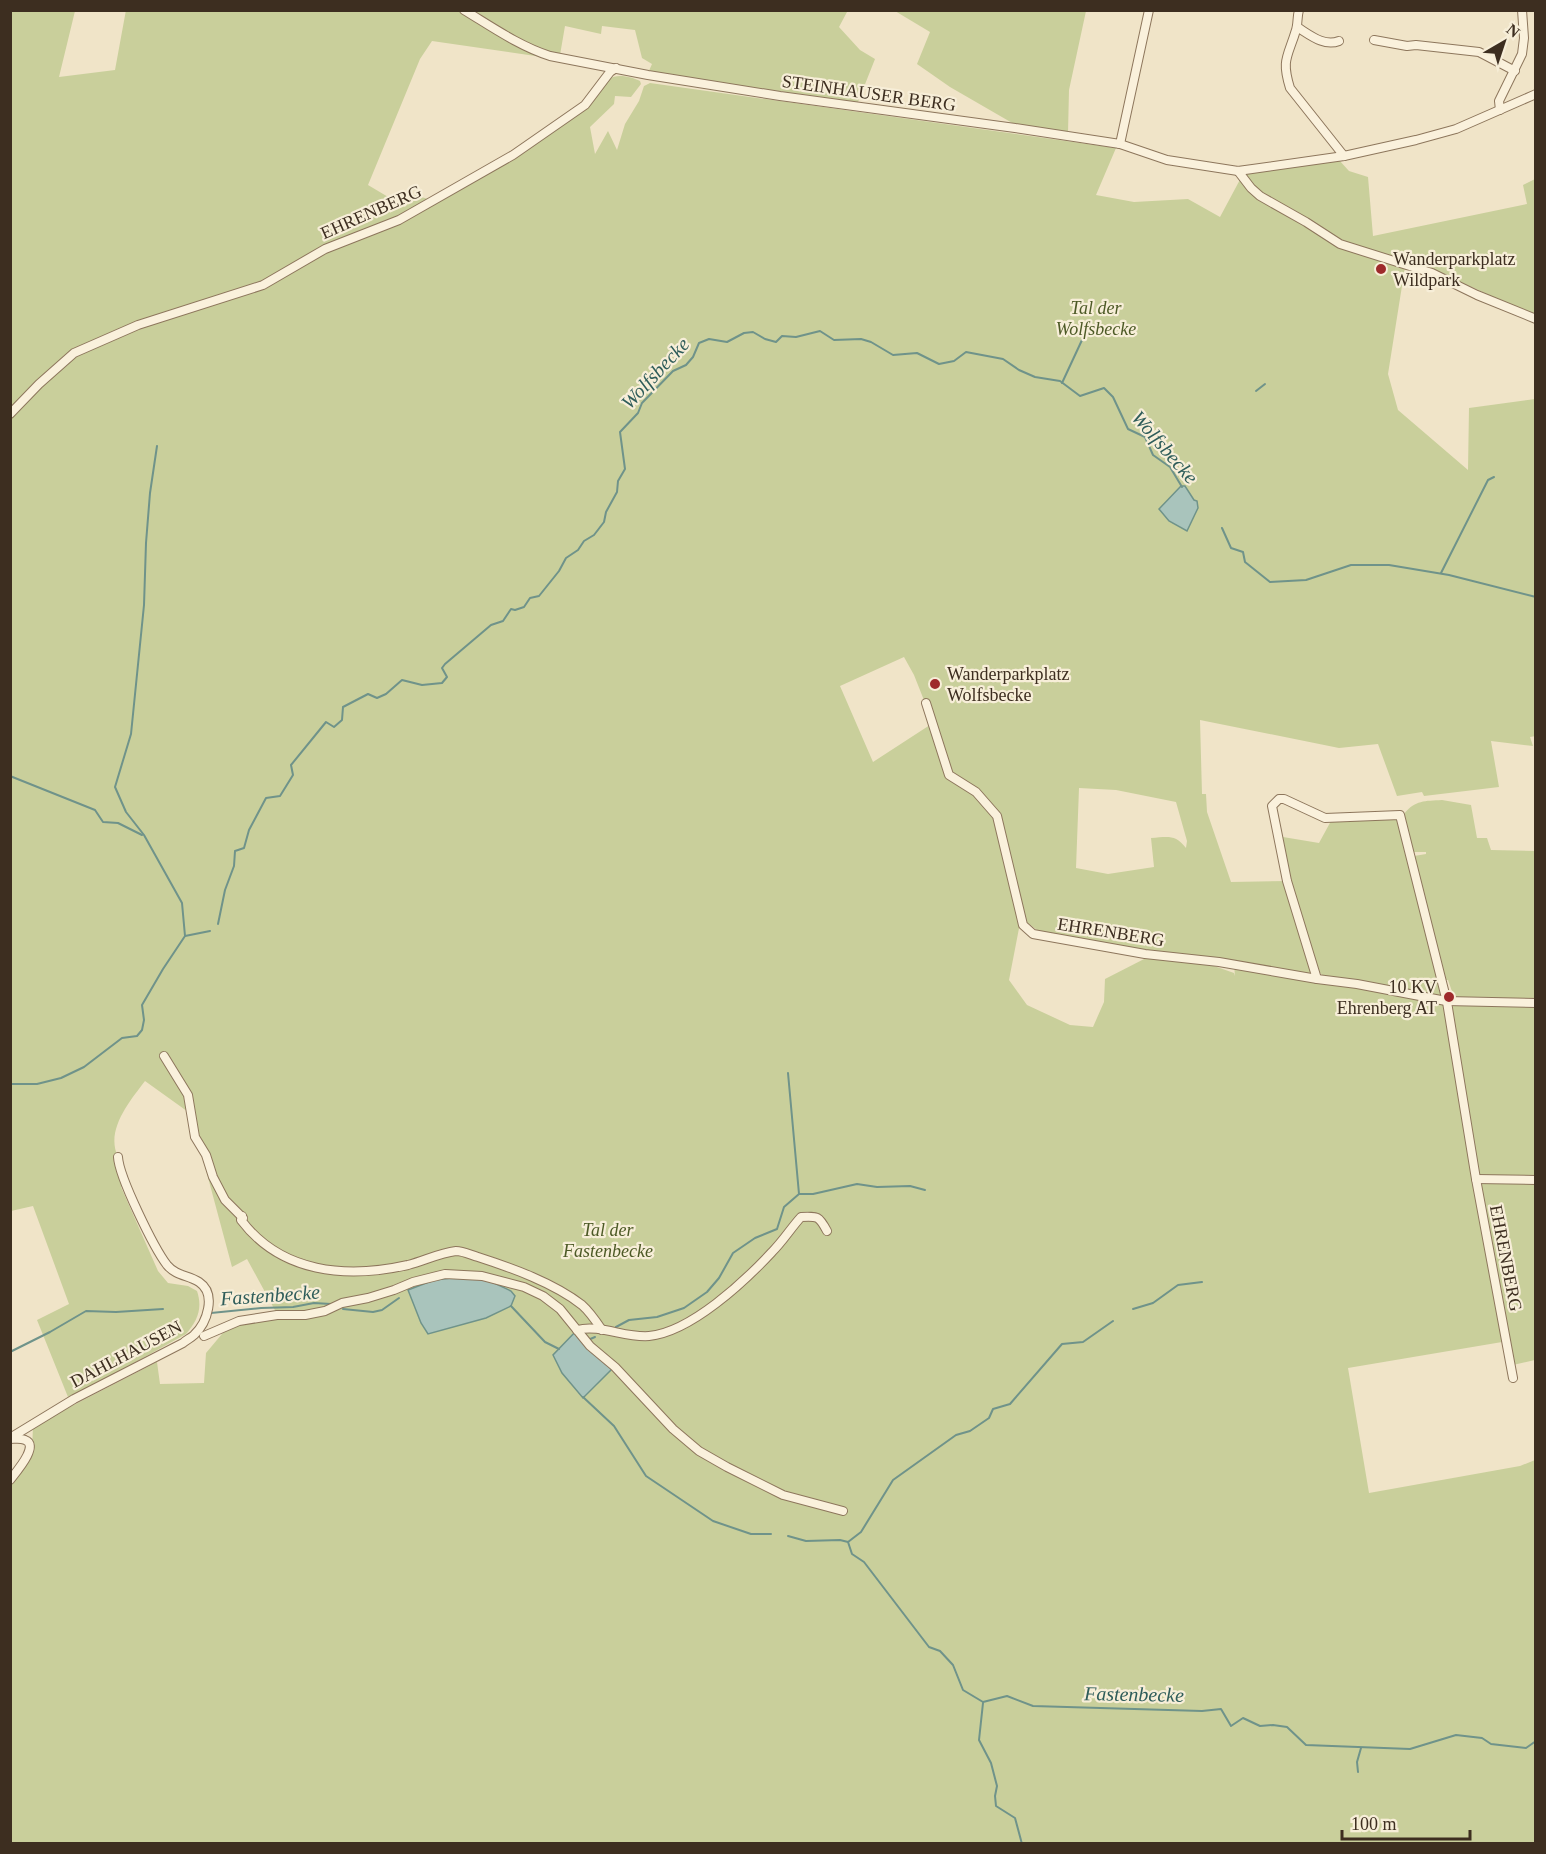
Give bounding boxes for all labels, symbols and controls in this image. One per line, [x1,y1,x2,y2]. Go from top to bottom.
north arrow [1474,12,1534,72]
text: N [1503,20,1523,41]
street label: STEINHAUSER BERG [781,71,957,115]
street label: EHRENBERG [318,181,424,243]
place label: Wanderparkplatz Wildpark [1393,249,1515,290]
marker: Wanderparkplatz Wildpark [1374,262,1388,276]
park label: Tal der Wolfsbecke [1056,298,1136,339]
water label: Wolfsbecke [617,333,694,414]
water label: Wolfsbecke [1127,406,1203,489]
place label: Wanderparkplatz Wolfsbecke [947,664,1069,705]
marker: Wanderparkplatz Wolfsbecke [928,677,942,691]
street label: EHRENBERG [1056,914,1166,950]
place label: 10 KV Ehrenberg AT [1337,977,1437,1018]
marker: 10 KV Ehrenberg AT [1442,990,1456,1004]
street label: EHRENBERG [1486,1203,1526,1313]
park label: Tal der Fastenbecke [562,1220,653,1261]
water label: Fastenbecke [218,1281,321,1310]
street label: DAHLHAUSEN [67,1316,185,1392]
water label: Fastenbecke [1083,1682,1184,1706]
scale bar [1342,1803,1470,1841]
text: 100 m [1351,1814,1397,1834]

